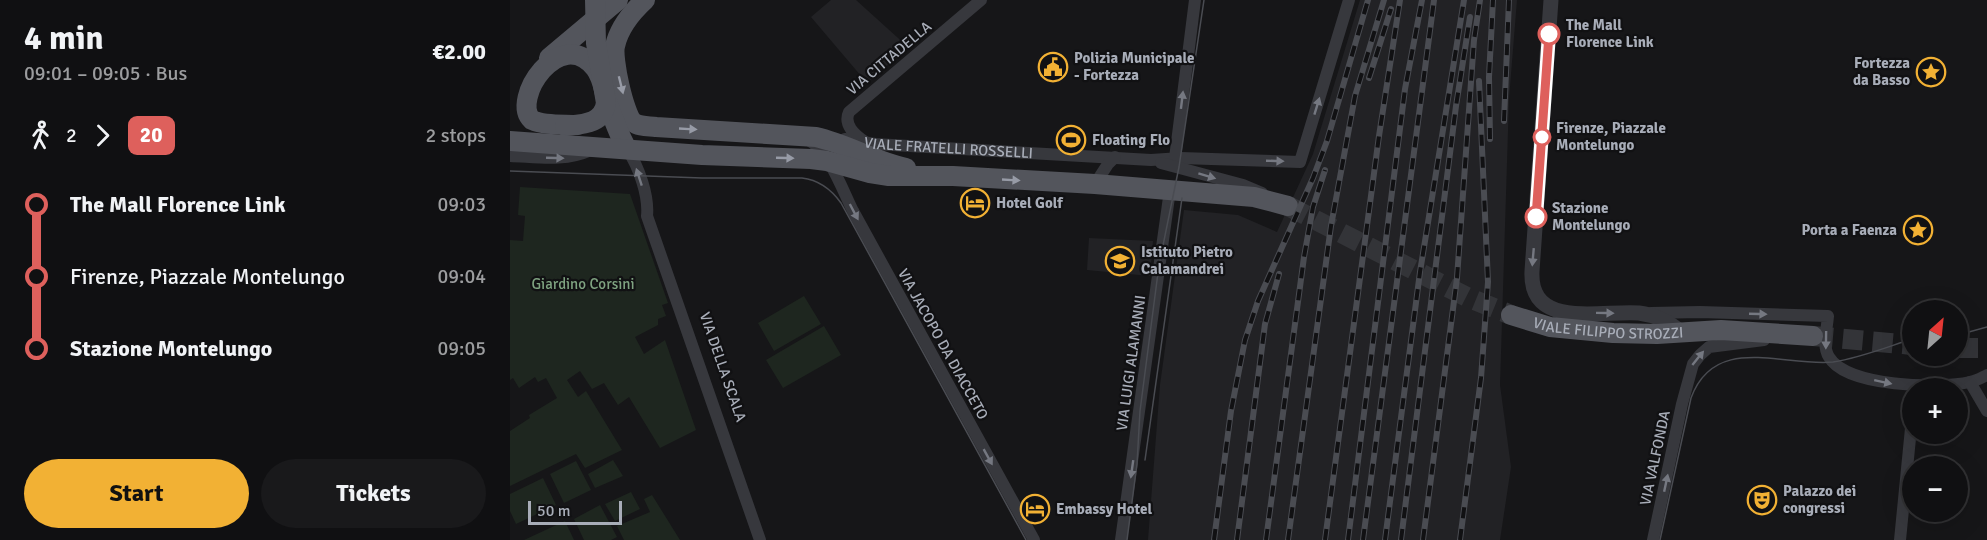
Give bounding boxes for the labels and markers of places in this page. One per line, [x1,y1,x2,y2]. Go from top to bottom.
place label: The Mall Florence Link [1566,16,1654,51]
marker: The Mall Florence Link [1538,23,1560,45]
place label: Polizia Municipale - Fortezza [1074,49,1194,84]
public building icon: Polizia Municipale - Fortezza [1037,51,1069,83]
place label: Fortezza da Basso [1853,54,1910,89]
place icon: Fortezza da Basso [1915,56,1947,88]
place label: Firenze, Piazzale Montelungo [1556,119,1666,154]
sports icon: Floating Flo [1055,124,1087,156]
marker: Firenze, Piazzale Montelungo [1533,128,1551,146]
place label: Floating Flo [1092,131,1170,149]
hotel icon: Hotel Golf [959,187,991,219]
place label: Hotel Golf [996,194,1064,212]
place label: Stazione Montelungo [1552,199,1630,234]
marker: Stazione Montelungo [1525,206,1547,228]
place icon: Porta a Faenza [1902,214,1934,246]
place label: Porta a Faenza [1801,221,1897,239]
place label: Istituto Pietro Calamandrei [1141,243,1233,278]
school or university icon: Istituto Pietro Calamandrei [1104,245,1136,277]
place label: Palazzo dei congressi [1783,482,1856,517]
theatre icon: Palazzo dei congressi [1746,484,1778,516]
hotel icon: Embassy Hotel [1019,493,1051,525]
place label: Embassy Hotel [1056,500,1153,518]

